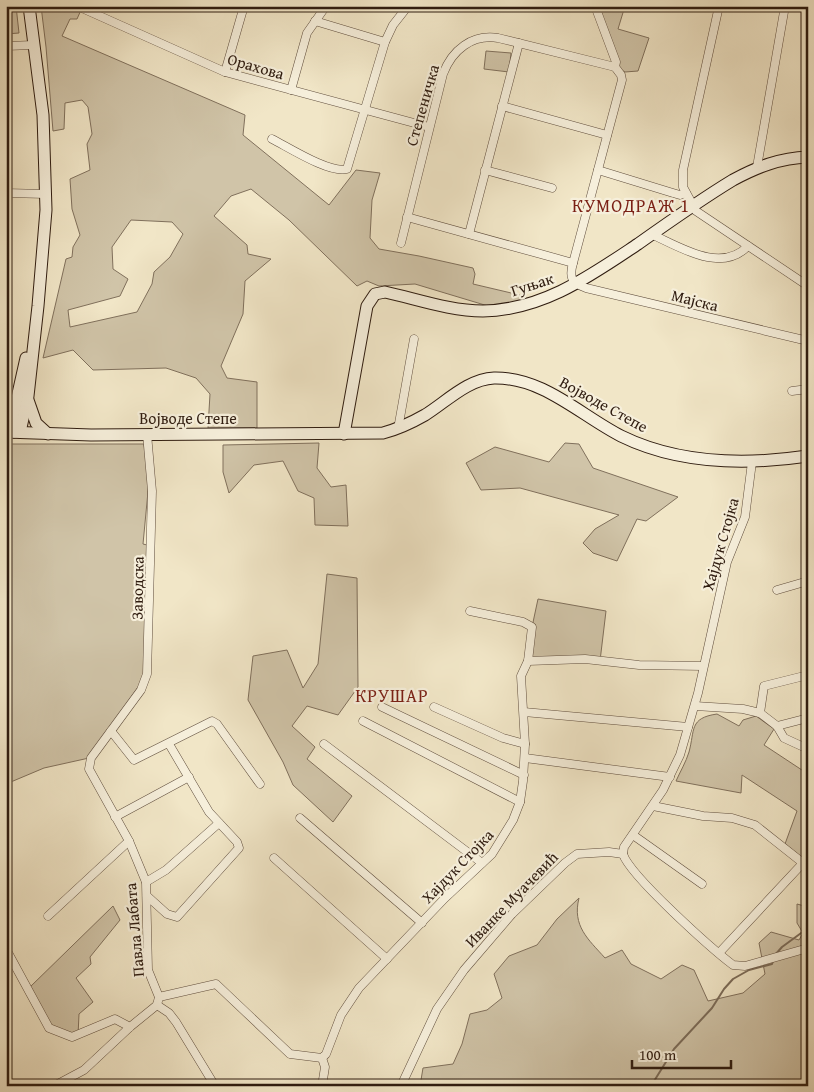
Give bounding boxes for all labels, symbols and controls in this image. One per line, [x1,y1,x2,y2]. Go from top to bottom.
street label: Орахова [225,47,287,86]
street label: Степеничка [399,61,445,149]
district label: КУМОДРАЖ 1 [572,192,690,219]
street label: Гуњак [507,266,557,302]
street label: Мајска [669,283,721,317]
street label: Војводе Степе [555,370,653,438]
street label: Војводе Степе [139,406,237,430]
street label: Хајдук Стојка [695,494,745,593]
street label: Заводска [124,556,150,620]
district label: КРУШАР [355,682,429,709]
street label: Хајдук Стојка [415,823,499,909]
street label: Иванке Муачевић [459,845,563,953]
street label: Павла Лабата [118,881,150,978]
scale bar [632,1037,730,1069]
text: 100 m [639,1044,677,1065]

